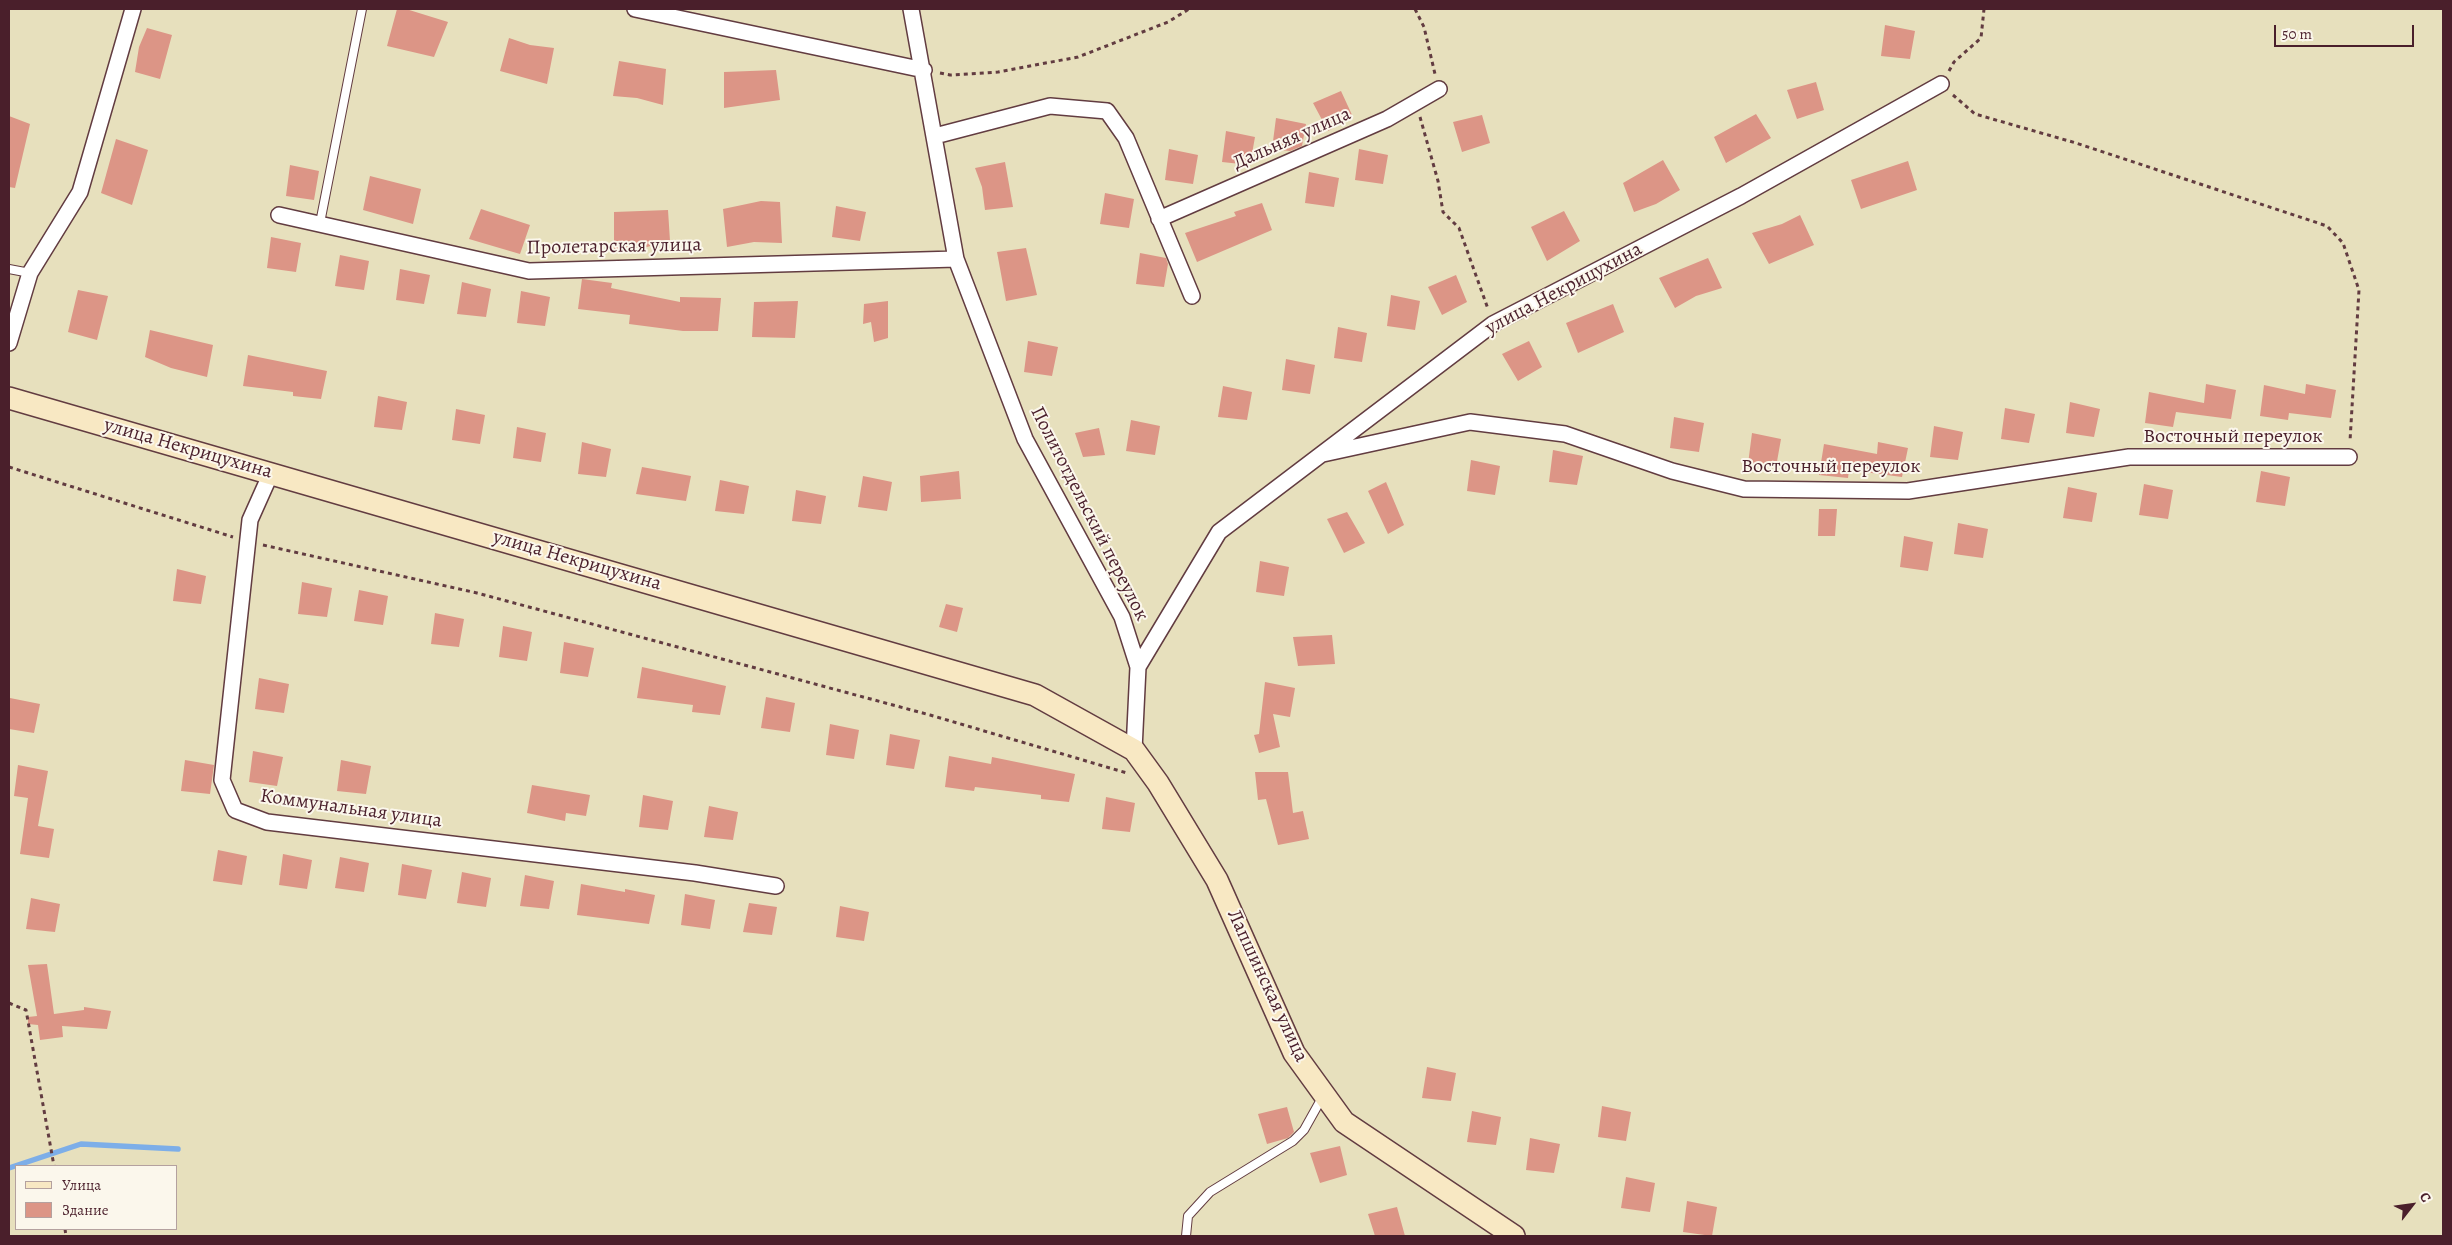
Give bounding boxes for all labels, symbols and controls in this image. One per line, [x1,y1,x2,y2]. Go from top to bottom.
scale bar [2277,15,2417,47]
text: 50 m [2282,24,2312,44]
street label: Дальняя улица [1229,102,1355,176]
street label: Пролетарская улица [526,233,702,261]
street label: улица Некрицухина [1482,238,1646,340]
street label: Политотдельский переулок [1024,403,1154,625]
street label: улица Некрицухина [101,413,275,485]
street label: Восточный переулок [2143,425,2323,449]
street label: Восточный переулок [1741,455,1921,479]
street label: улица Некрицухина [490,525,664,597]
street label: Коммунальная улица [259,784,443,834]
street label: Лапшинская улица [1221,906,1313,1066]
legend [15,1165,178,1230]
text: Улица [62,1175,101,1195]
north arrow [2387,1180,2437,1230]
text: С [2415,1189,2436,1206]
text: Здание [62,1200,109,1220]

